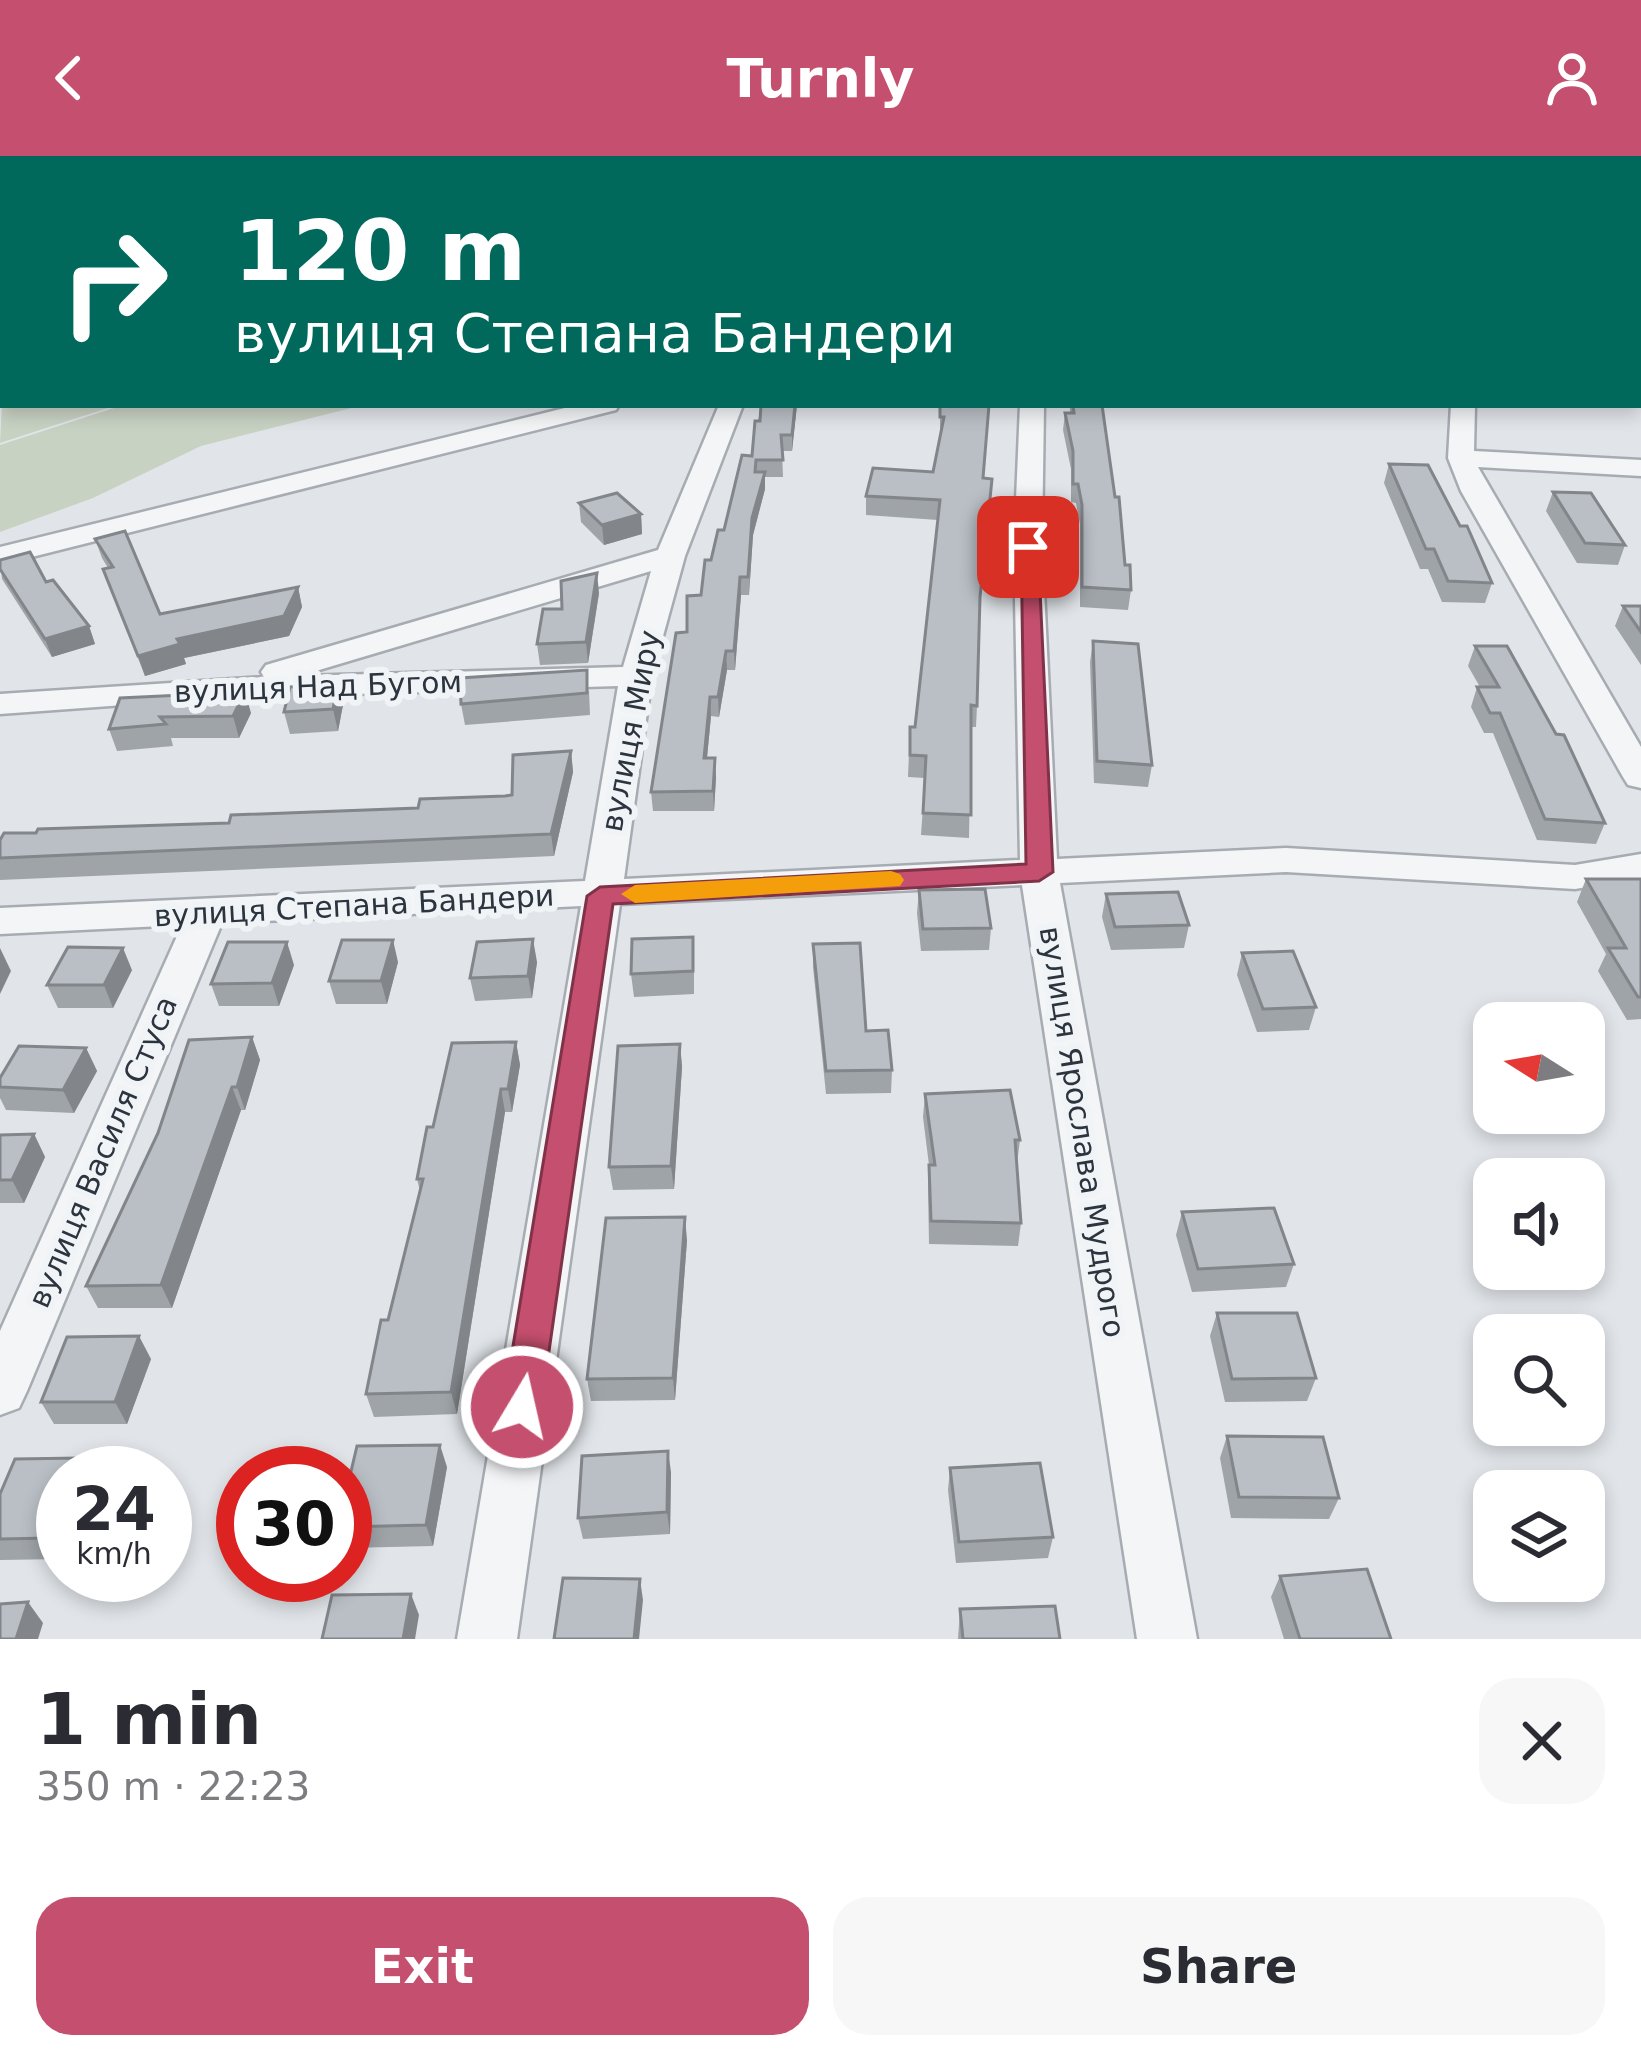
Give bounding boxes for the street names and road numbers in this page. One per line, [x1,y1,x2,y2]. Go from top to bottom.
street label: вулиця Миру [594,627,667,835]
street label: вулиця Над Бугом [173,664,463,709]
street label: вулиця Степана Бандери [153,878,555,933]
street label: вулиця Ярослава Мудрого [1033,924,1132,1340]
street label: вулиця Василя Стуса [21,991,184,1313]

